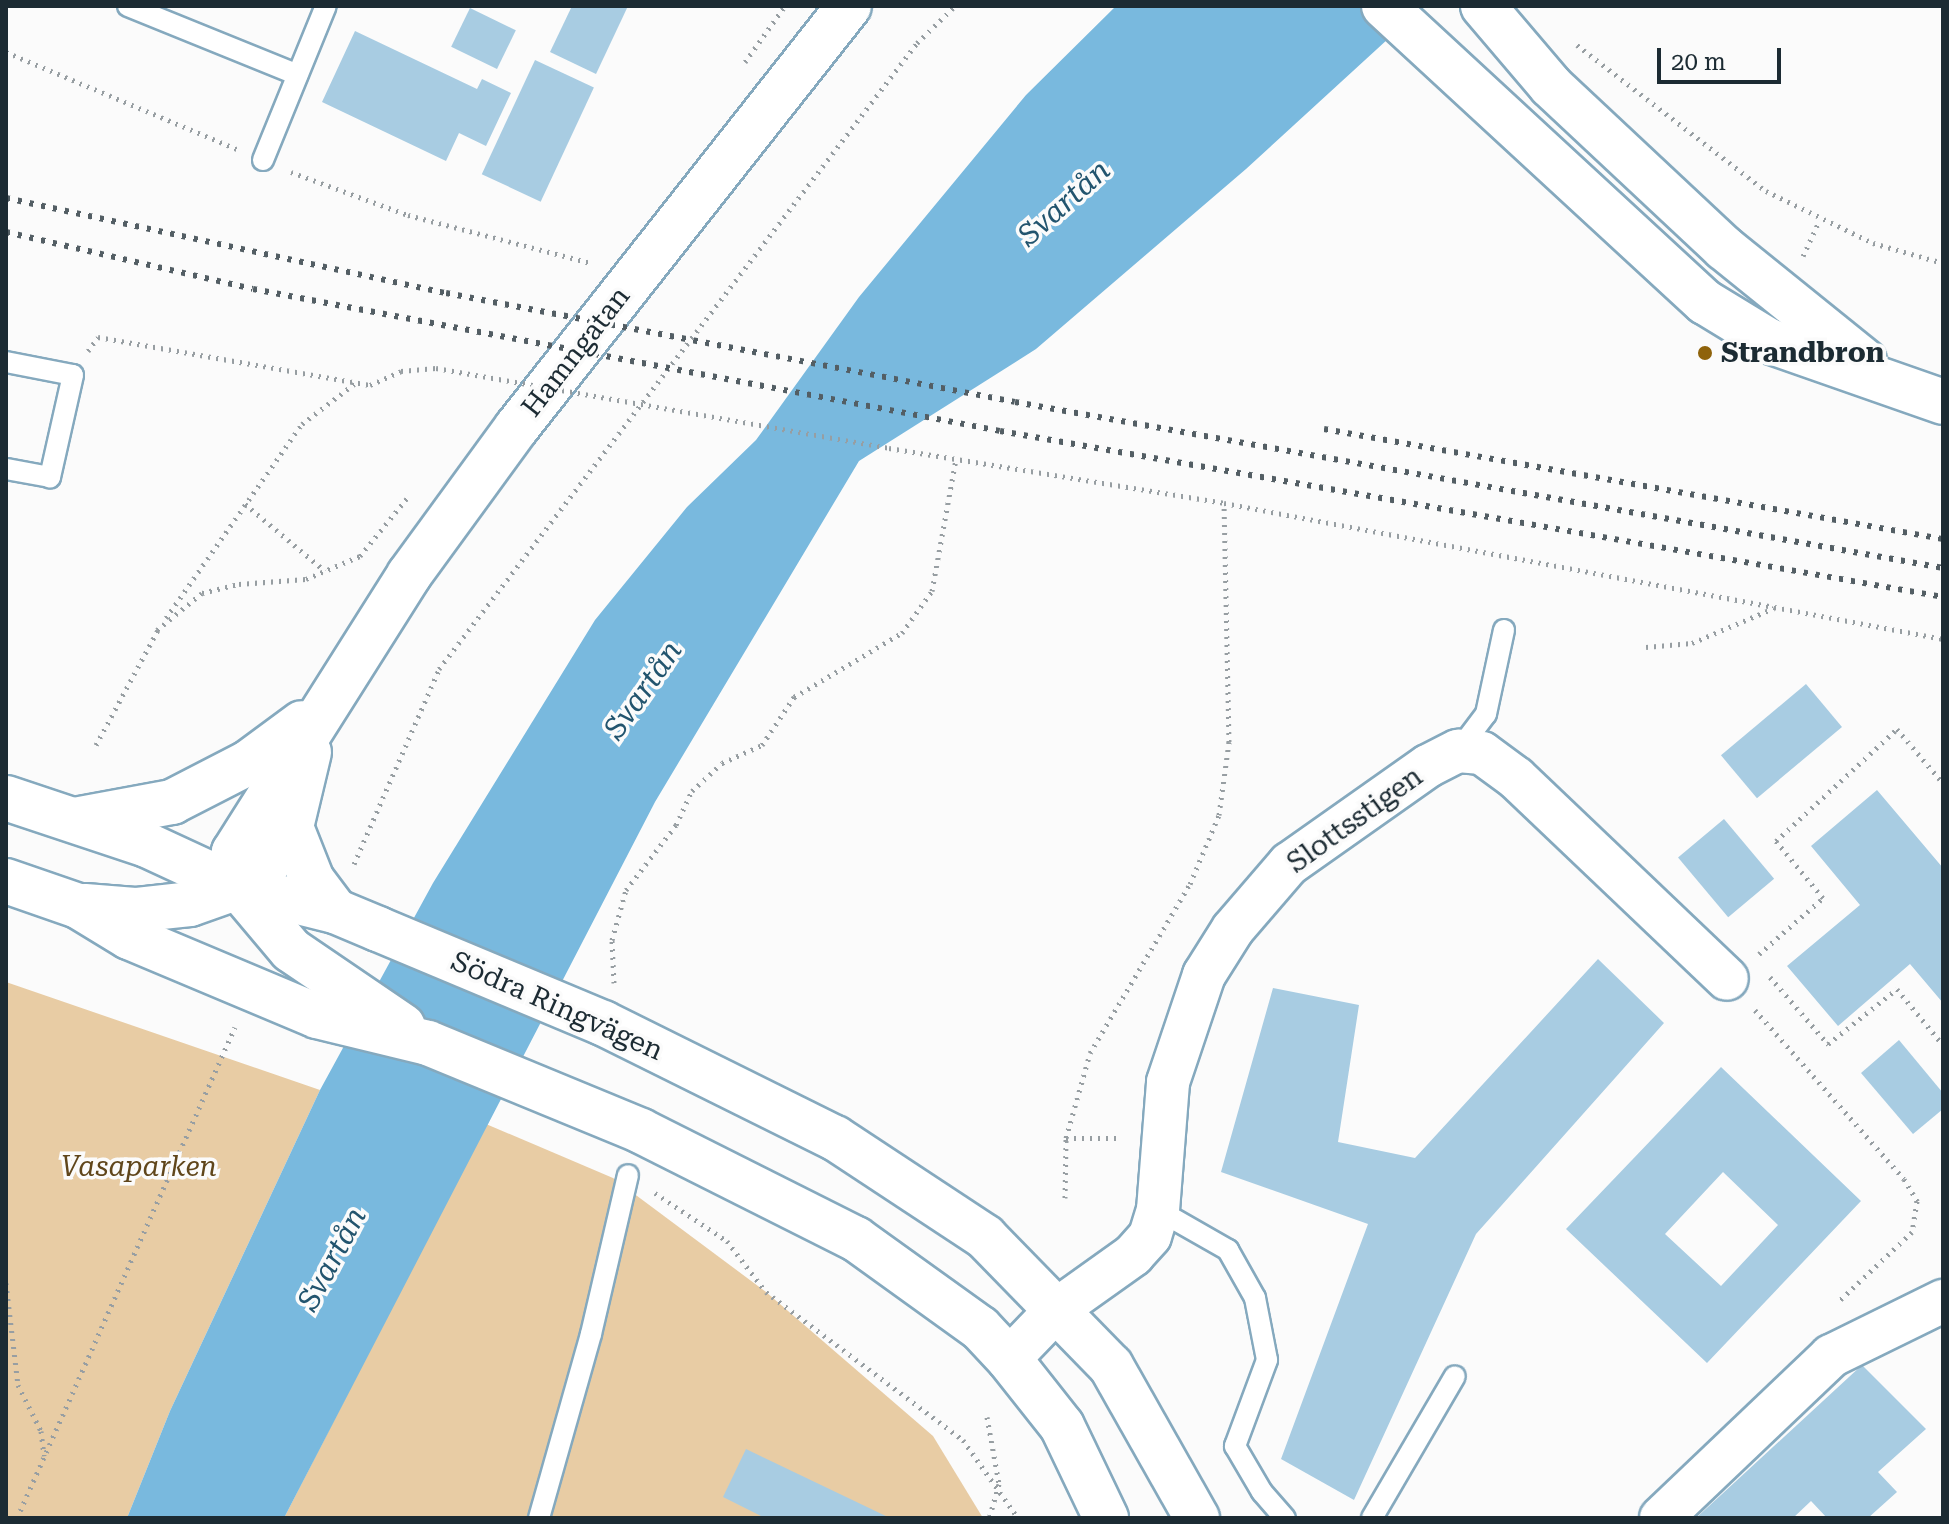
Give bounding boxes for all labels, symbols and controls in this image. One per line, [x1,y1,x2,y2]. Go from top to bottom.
scale bar [1661,32,1785,82]
text: 20 m [1671,48,1726,76]
water label: Svartån [1011,152,1117,254]
street label: Hamngatan [515,280,637,424]
place label: Strandbron [1721,336,1885,370]
marker: Strandbron [1696,344,1714,362]
water label: Svartån [596,634,690,746]
street label: Slottsstigen [1281,760,1429,880]
street label: Södra Ringvägen [446,944,668,1068]
park label: Vasaparken [61,1150,217,1184]
water label: Svartån [290,1201,374,1317]

